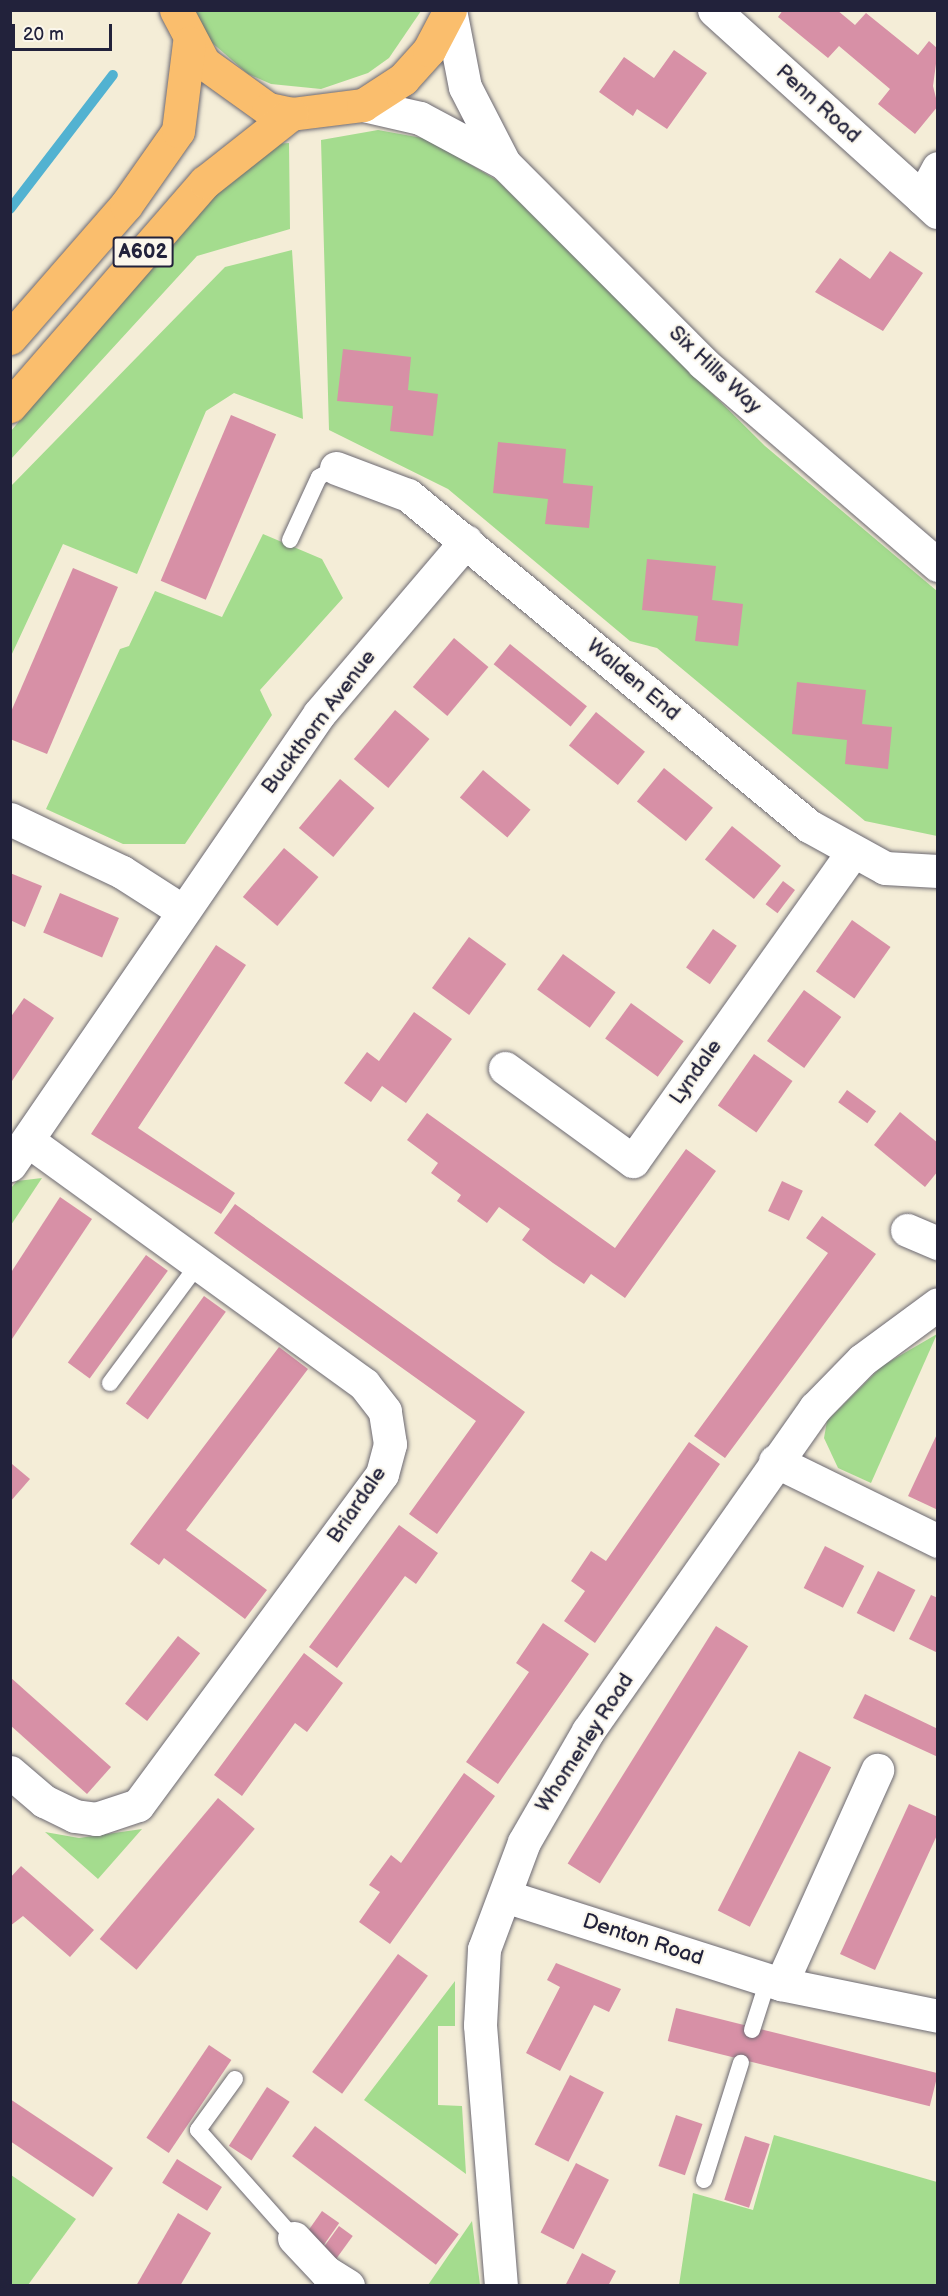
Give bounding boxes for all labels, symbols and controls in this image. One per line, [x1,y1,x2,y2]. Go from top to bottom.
scale bar [15,12,116,50]
text: 20 m [23,24,64,45]
street label: Penn Road [771,60,865,148]
road number: A602 [112,235,174,269]
street label: Six Hills Way [663,320,767,420]
street label: Walden End [581,634,685,726]
street label: Buckthorn Avenue [257,645,381,799]
street label: Lyndale [665,1035,727,1109]
street label: Briardale [322,1462,392,1548]
street label: Whomerley Road [530,1668,640,1818]
street label: Denton Road [579,1909,707,1971]

